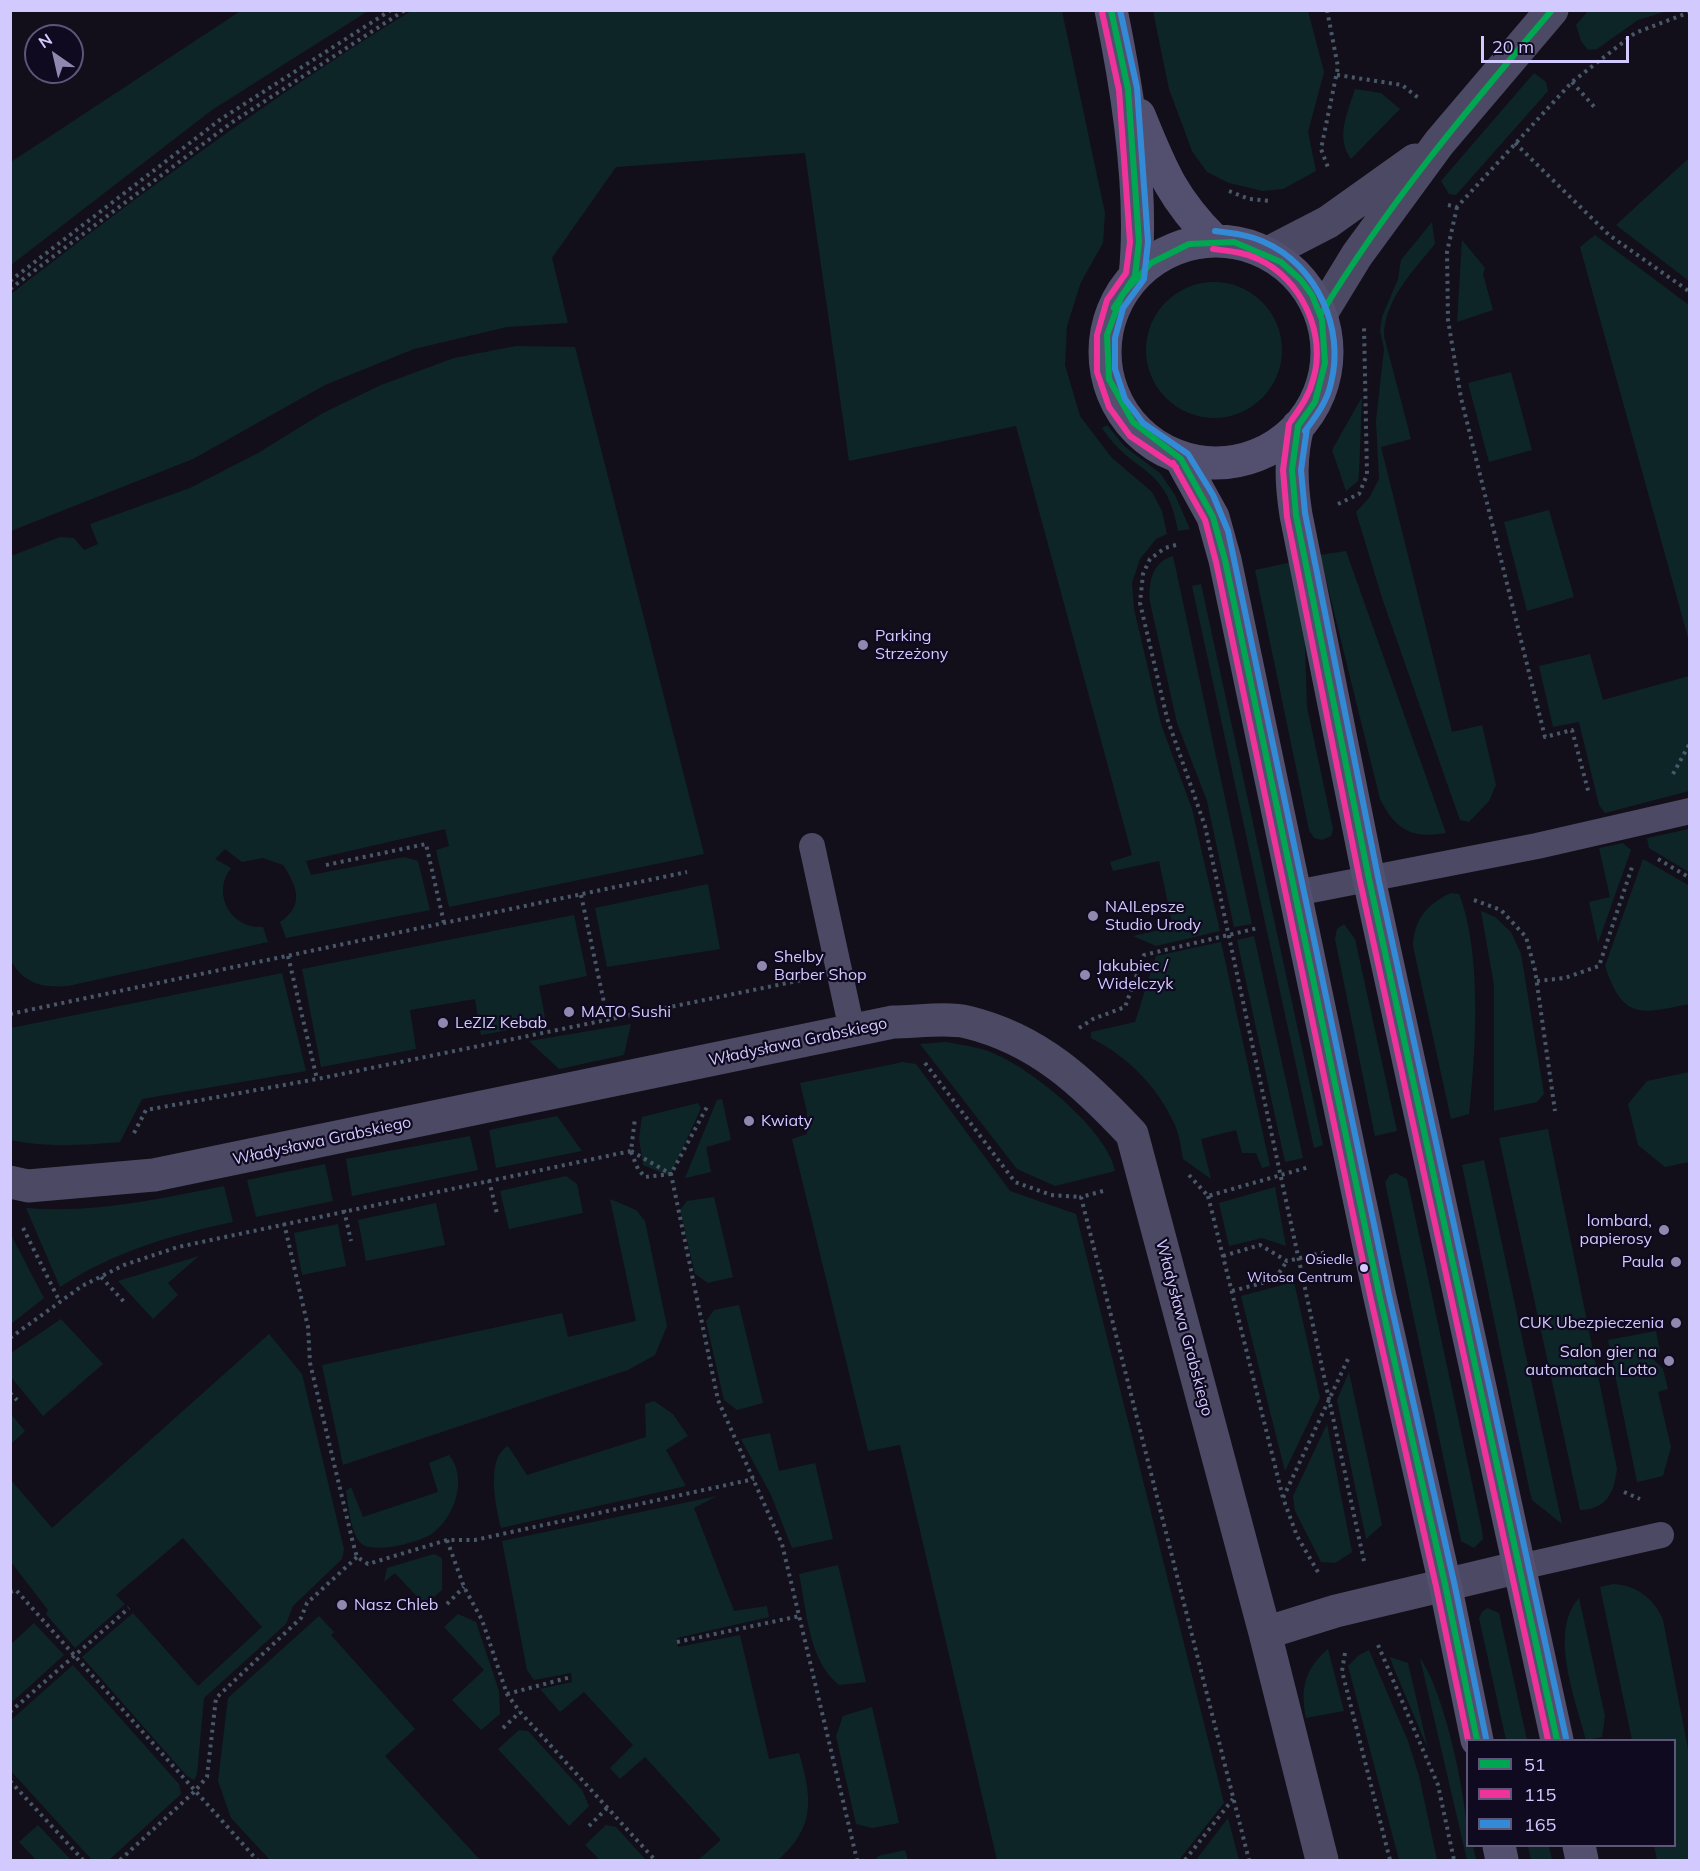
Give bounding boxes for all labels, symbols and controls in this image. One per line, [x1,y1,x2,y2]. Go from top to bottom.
north arrow [24,24,84,84]
scale bar [1484,24,1632,62]
text: N [34,29,56,52]
text: 20 m [1492,35,1534,58]
place label: Parking Strzeżony [875,626,948,664]
marker: Parking Strzeżony [856,638,870,652]
place label: NAILepsze Studio Urody [1105,897,1201,935]
marker: NAILepsze Studio Urody [1086,909,1100,923]
place label: Shelby Barber Shop [774,947,867,985]
place label: Jakubiec / Widelczyk [1097,956,1174,994]
marker: Shelby Barber Shop [755,959,769,973]
marker: Jakubiec / Widelczyk [1078,968,1092,982]
place label: MATO Sushi [581,1002,671,1022]
marker: MATO Sushi [562,1005,576,1019]
place label: LeZIZ Kebab [455,1013,547,1033]
street label: Władysława Grabskiego [707,1014,889,1070]
marker: LeZIZ Kebab [436,1016,450,1030]
place label: Kwiaty [761,1111,812,1131]
street label: Władysława Grabskiego [231,1113,413,1169]
marker: Kwiaty [742,1114,756,1128]
place label: lombard, papierosy [1580,1211,1652,1249]
marker: lombard, papierosy [1657,1223,1671,1237]
street label: Władysława Grabskiego [1151,1238,1217,1418]
place label: Osiedle Witosa Centrum [1247,1252,1353,1284]
place label: Paula [1622,1252,1664,1272]
marker: Paula [1669,1255,1683,1269]
marker: Osiedle Witosa Centrum [1358,1262,1370,1274]
place label: CUK Ubezpieczenia [1519,1313,1664,1333]
marker: CUK Ubezpieczenia [1669,1316,1683,1330]
place label: Salon gier na automatach Lotto [1525,1342,1657,1380]
marker: Salon gier na automatach Lotto [1662,1354,1676,1368]
place label: Nasz Chleb [354,1595,438,1615]
marker: Nasz Chleb [335,1598,349,1612]
legend [1466,1739,1676,1847]
text: 51 [1524,1753,1546,1776]
text: 115 [1524,1783,1556,1806]
text: 165 [1524,1813,1556,1836]

